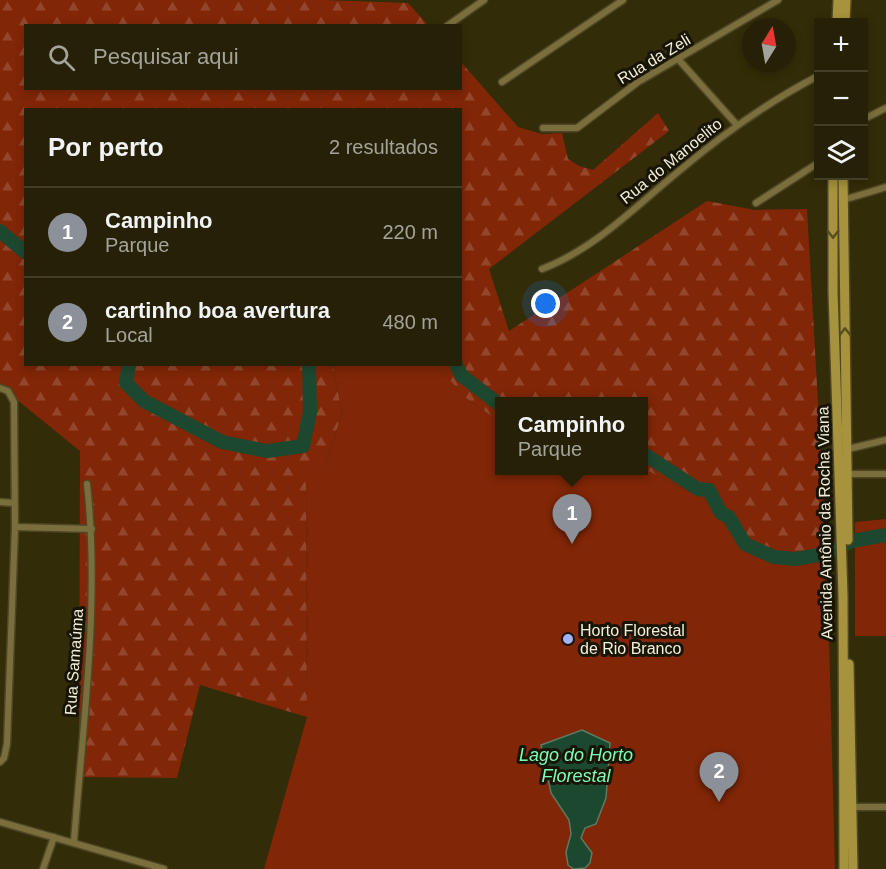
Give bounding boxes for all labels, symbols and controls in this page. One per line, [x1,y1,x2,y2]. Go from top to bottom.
north arrow [742,18,796,72]
map controls [814,18,868,180]
button: + [814,18,868,72]
search box [24,24,462,90]
street label: Rua da Zeli [615,31,693,87]
icon: search [45,41,78,74]
text: Pesquisar aqui [93,44,239,69]
button: − [814,72,868,126]
street label: Rua do Manoelito [617,115,725,207]
button: layers [814,126,868,180]
text: Por perto [48,132,164,162]
text: 2 resultados [329,136,438,158]
text: Campinho [105,208,213,233]
text: 1 [62,221,73,243]
text: 220 m [382,221,438,243]
one-way arrow [827,229,839,238]
text: Parque [105,234,170,256]
your location [531,289,560,318]
text: cartinho boa avertura [105,298,330,323]
text: 2 [62,311,73,333]
text: 480 m [382,311,438,333]
text: Local [105,324,153,346]
one-way arrow [839,328,851,337]
popup [495,397,648,475]
street label: Avenida Antônio da Rocha Viana [814,406,836,640]
text: Campinho [518,412,625,437]
text: Parque [518,438,582,460]
pin: 1 [552,494,592,544]
street label: Rua Samaúma [62,608,86,716]
place label: Horto Florestal de Rio Branco [580,622,685,657]
marker: Horto Florestal de Rio Branco [561,632,575,646]
water label: Lago do Horto Florestal [519,745,633,786]
pin: 2 [700,752,738,802]

